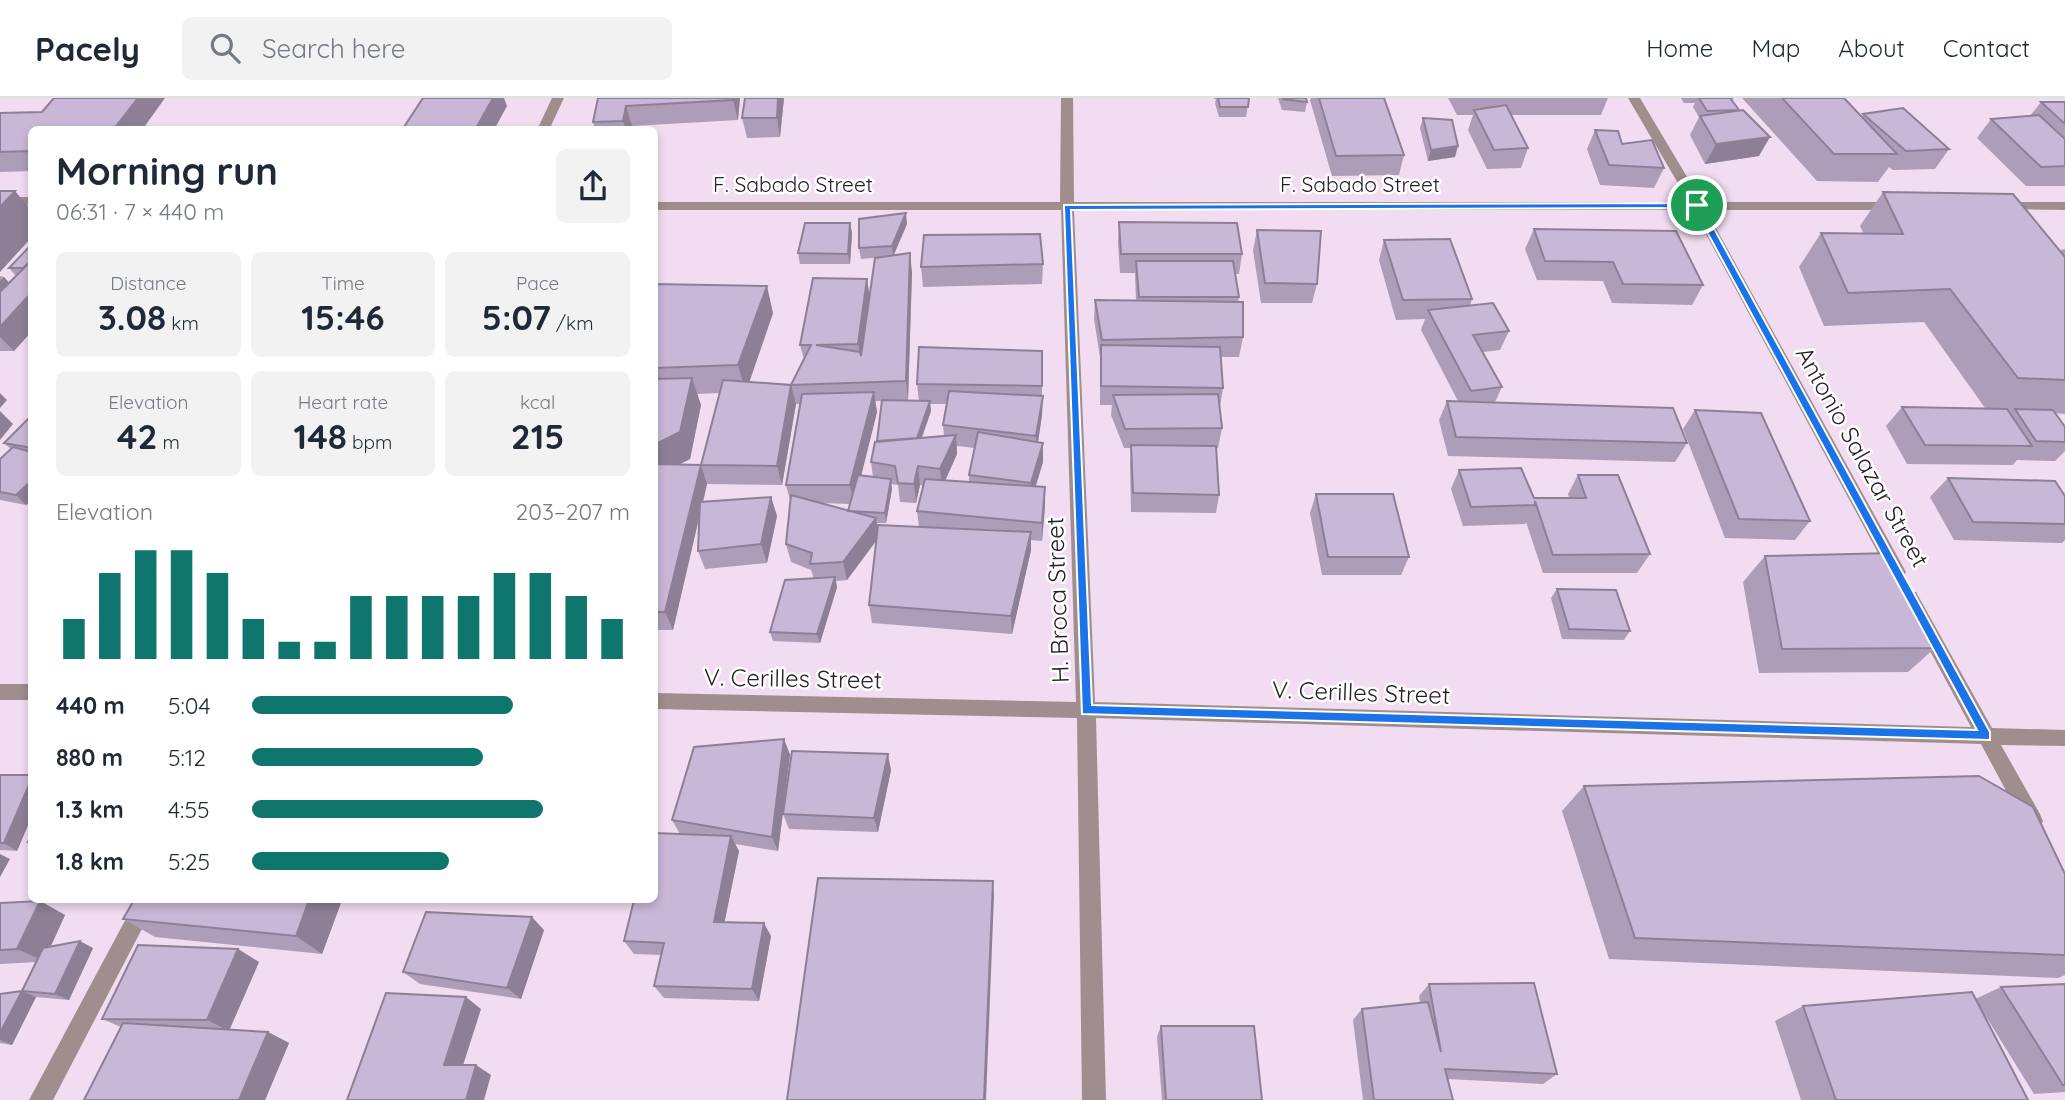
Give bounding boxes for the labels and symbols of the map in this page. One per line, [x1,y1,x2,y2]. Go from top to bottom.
street label: F. Sabado Street [713,171,873,197]
street label: F. Sabado Street [1280,171,1440,197]
pin [1667,175,1727,235]
street label: Antonio Salazar Street [1790,341,1936,572]
street label: H. Broca Street [1039,516,1075,684]
street label: V. Cerilles Street [704,661,882,695]
street label: V. Cerilles Street [1271,674,1451,710]

